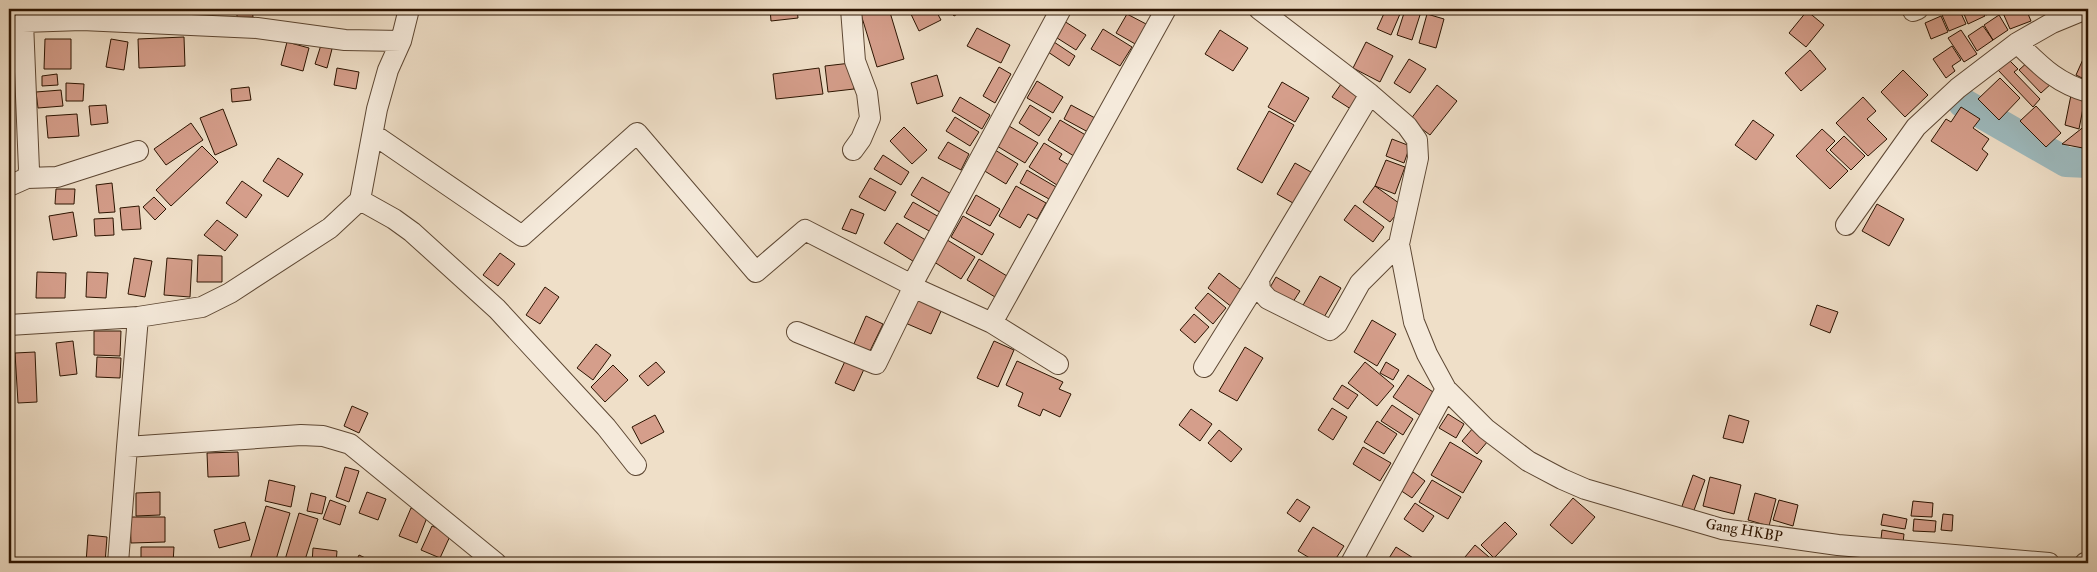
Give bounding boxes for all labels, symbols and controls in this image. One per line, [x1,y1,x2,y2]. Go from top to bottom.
street label: Gang HKBP [1704,514,1784,546]

